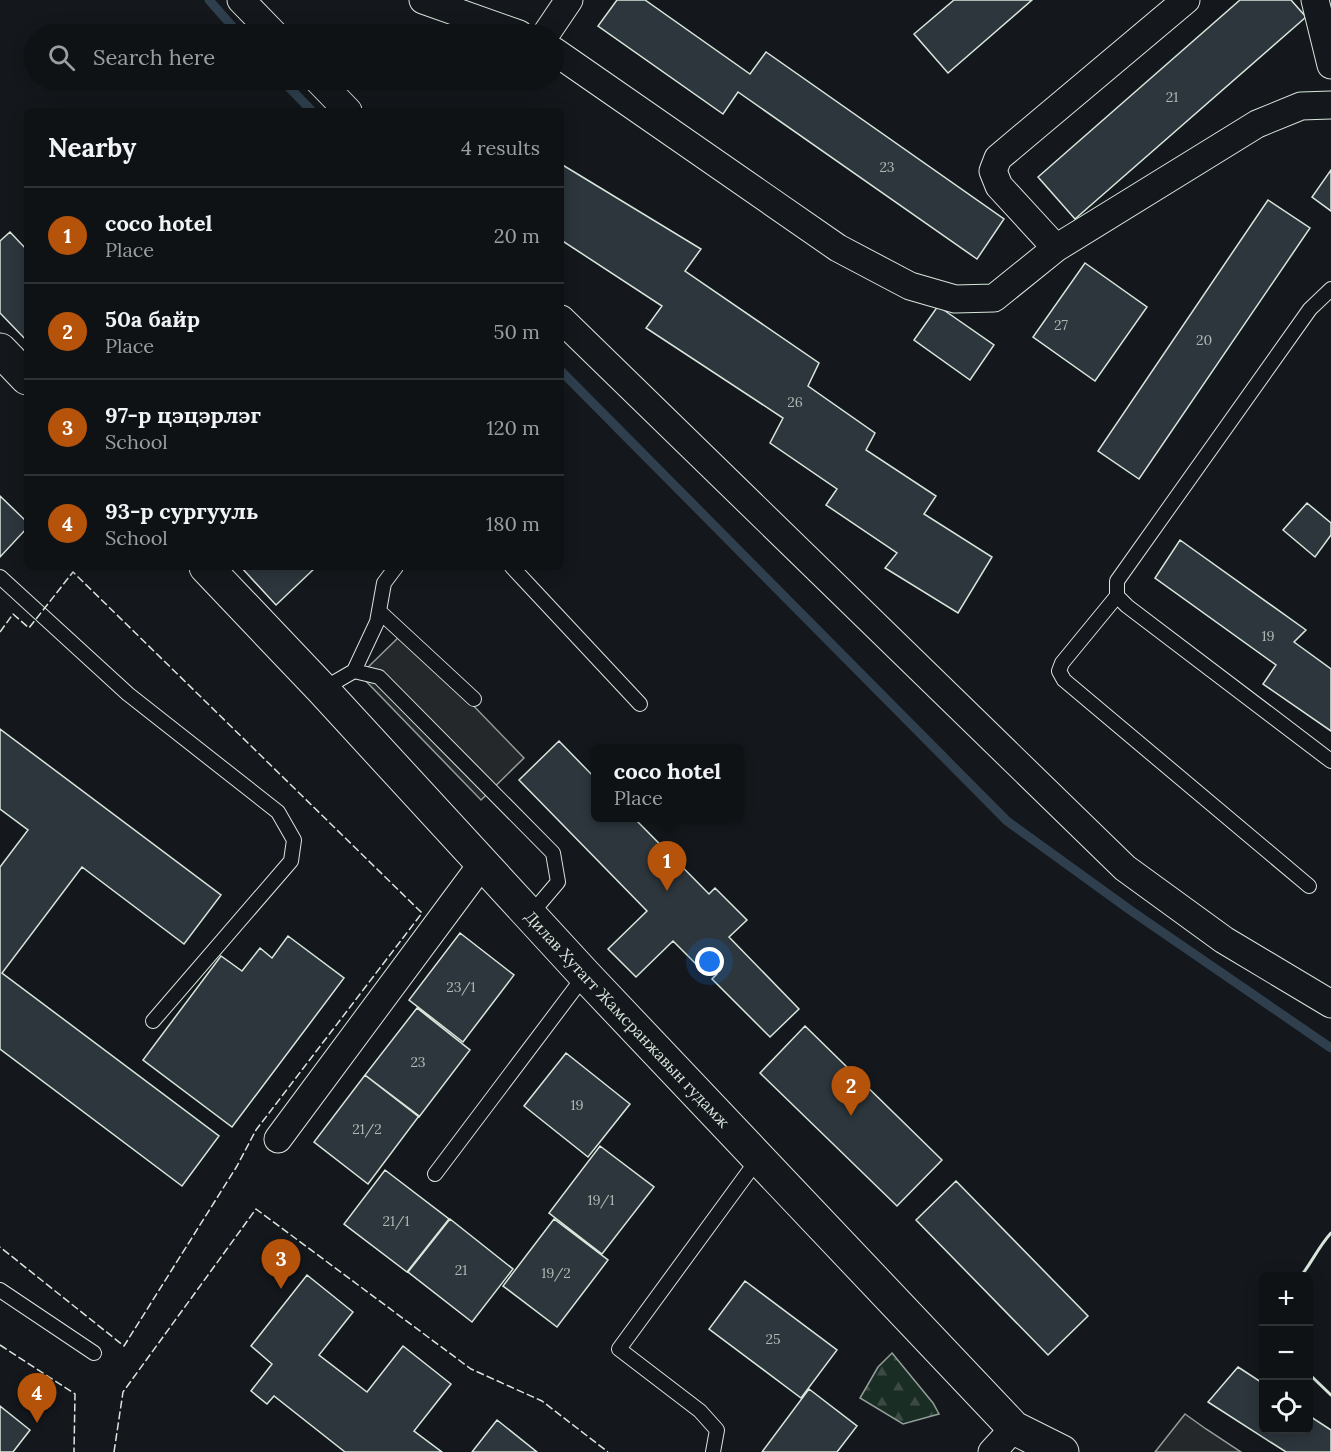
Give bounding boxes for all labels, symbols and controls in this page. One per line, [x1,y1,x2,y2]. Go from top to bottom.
search box [24,24,564,90]
icon: search [45,41,78,74]
text: Search here [93,43,215,71]
house number: 21 [1166,88,1178,106]
text: Nearby [48,131,136,164]
text: 4 results [461,135,540,160]
house number: 23 [879,158,895,176]
text: coco hotel [105,209,212,237]
text: 1 [63,223,72,248]
text: 20 m [494,223,540,248]
text: Place [105,237,154,262]
text: 50а байр [105,305,200,333]
house number: 27 [1054,316,1069,334]
text: 2 [62,319,73,344]
text: 50 m [494,319,540,344]
house number: 20 [1196,331,1212,349]
text: Place [105,333,154,358]
house number: 26 [787,393,803,411]
text: 97-р цэцэрлэг [105,401,261,429]
text: 3 [62,415,73,440]
text: 120 m [486,415,540,440]
text: School [105,429,168,454]
text: 93-р сургууль [105,497,259,525]
text: 4 [62,511,73,536]
text: 180 m [486,511,540,536]
text: School [105,525,168,550]
house number: 19 [1261,627,1275,645]
popup [591,744,744,822]
text: coco hotel [614,757,721,785]
text: Place [614,785,663,810]
pin: 1 [648,842,686,891]
street label: Дилав Хутагт Жамсранжавын гудамж [521,907,734,1132]
your location [695,947,724,976]
house number: 23/1 [446,978,476,996]
house number: 23 [410,1053,426,1071]
pin: 2 [832,1066,870,1116]
house number: 19 [570,1096,584,1114]
house number: 21/2 [352,1120,382,1138]
house number: 19/1 [587,1191,615,1209]
house number: 21/1 [382,1212,410,1230]
pin: 3 [262,1240,300,1289]
house number: 21 [455,1261,467,1279]
house number: 19/2 [541,1264,571,1282]
map controls [1259,1272,1313,1434]
button: + [1259,1272,1313,1326]
button: − [1259,1326,1313,1380]
house number: 25 [765,1330,781,1348]
pin: 4 [18,1374,57,1423]
button: locate [1259,1380,1313,1434]

